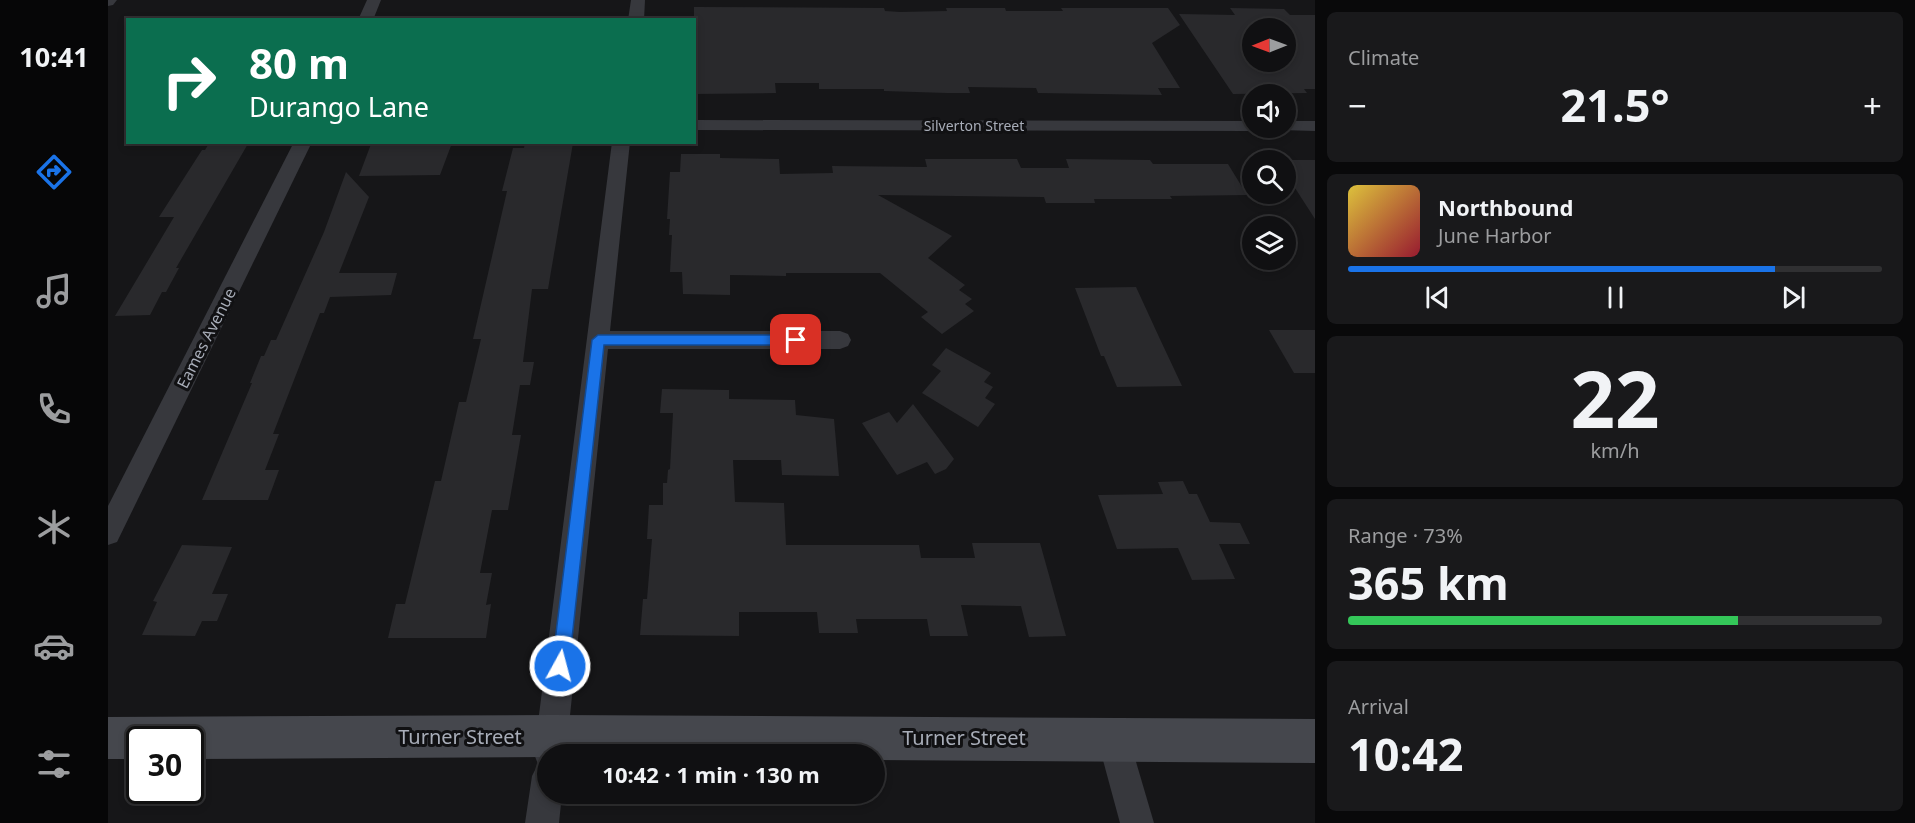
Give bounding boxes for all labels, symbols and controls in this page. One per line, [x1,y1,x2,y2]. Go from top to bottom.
north arrow [1242,18,1296,72]
map controls [1242,18,1296,270]
text: 80 m [249,34,349,91]
text: 10:41 [19,38,89,75]
icon: right [150,42,228,120]
text: Climate [1348,44,1419,71]
text: 21.5° [1561,74,1669,135]
text: − [1348,83,1367,128]
text: + [1863,83,1882,128]
button: sound [1242,84,1296,138]
text: Durango Lane [249,88,429,125]
street label: Silverton Street [924,116,1024,135]
button: search [1242,150,1296,204]
icon: directions [33,151,75,193]
text: Northbound [1438,192,1573,222]
button: layers [1242,216,1296,270]
text: June Harbor [1438,222,1552,249]
icon: music [33,270,75,312]
icon: previous [1421,281,1454,314]
icon: pause [1599,281,1632,314]
icon: next [1777,281,1810,314]
street label: Eames Avenue [171,284,241,392]
pin [770,314,821,365]
icon: arrive [779,323,812,356]
text: 22 [1570,345,1660,451]
icon: phone [33,388,75,430]
text: km/h [1590,437,1640,464]
icon: climate [33,506,75,548]
text: Range · 73% [1348,522,1463,549]
text: 365 km [1348,552,1509,613]
icon: car [33,625,75,667]
position arrow [528,634,592,698]
text: Arrival [1348,693,1409,720]
street label: Turner Street [398,723,522,750]
text: 10:42 [1348,723,1464,784]
street label: Turner Street [902,724,1026,751]
speed limit sign: 30 [126,726,204,804]
icon: filters [33,743,75,785]
text: 10:42 · 1 min · 130 m [602,759,820,789]

